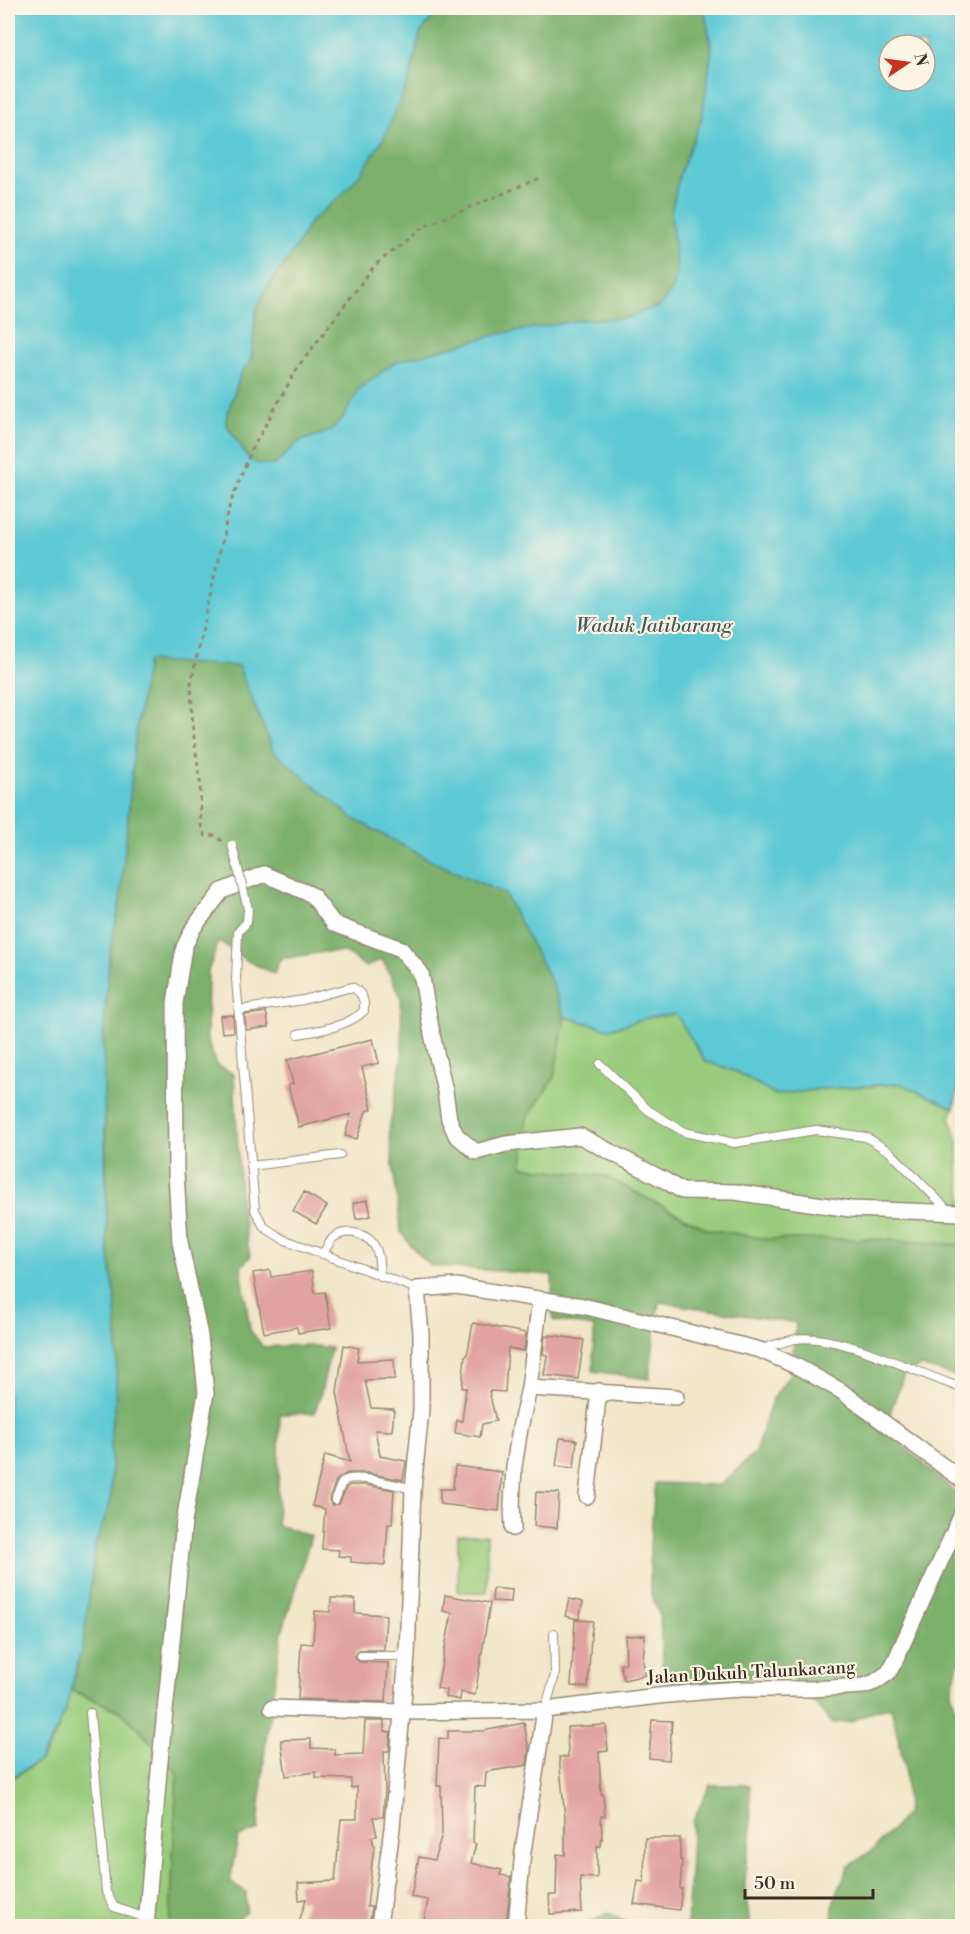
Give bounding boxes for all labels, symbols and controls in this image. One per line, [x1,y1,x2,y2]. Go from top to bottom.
north arrow [877,33,937,93]
text: N [909,51,932,69]
water label: Waduk Jatibarang [576,614,734,639]
street label: Jalan Dukuh Talunkacang [645,1656,857,1690]
scale bar [745,1862,872,1900]
text: 50 m [754,1872,796,1895]

